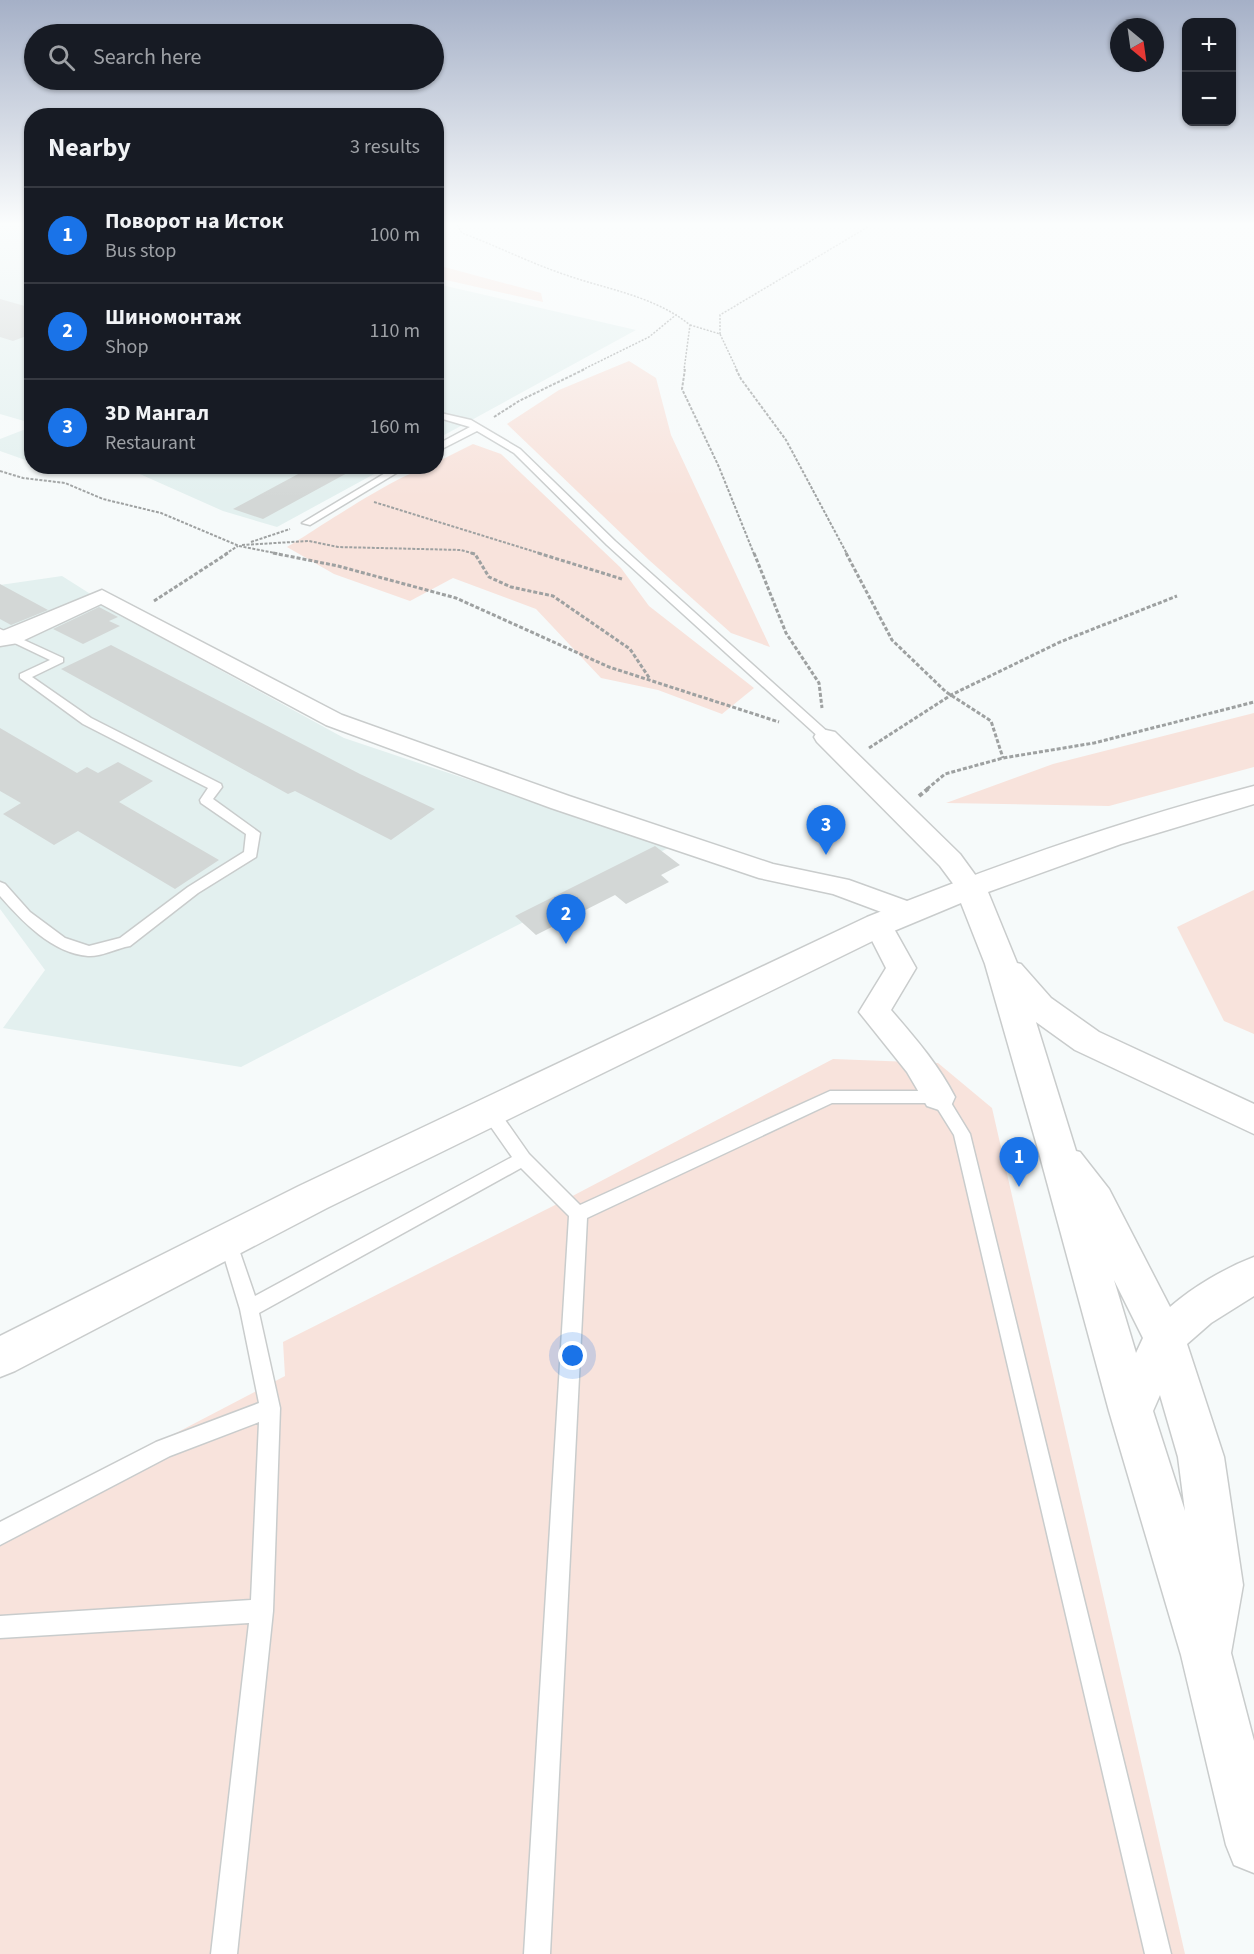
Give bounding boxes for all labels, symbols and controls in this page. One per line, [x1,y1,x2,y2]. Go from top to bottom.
north arrow [1110,18,1164,72]
map controls [1182,18,1236,126]
button: + [1182,18,1236,72]
search box [24,24,444,90]
icon: search [45,41,78,74]
text: Search here [93,41,201,73]
button: − [1182,72,1236,126]
text: Nearby [48,129,131,166]
text: 3 results [350,133,420,161]
text: Поворот на Исток [105,205,284,237]
text: 1 [62,221,73,249]
text: 100 m [370,221,420,249]
text: Bus stop [105,237,176,265]
text: Шиномонтаж [105,301,241,333]
text: 2 [62,317,73,345]
text: 110 m [370,317,420,345]
text: Shop [105,333,149,361]
text: 3D Мангал [105,397,209,429]
text: 3 [62,413,73,441]
text: 160 m [370,413,420,441]
text: Restaurant [105,429,196,457]
pin: 3 [806,806,846,855]
pin: 2 [546,894,586,944]
pin: 1 [1000,1138,1038,1187]
your location [558,1341,587,1370]

